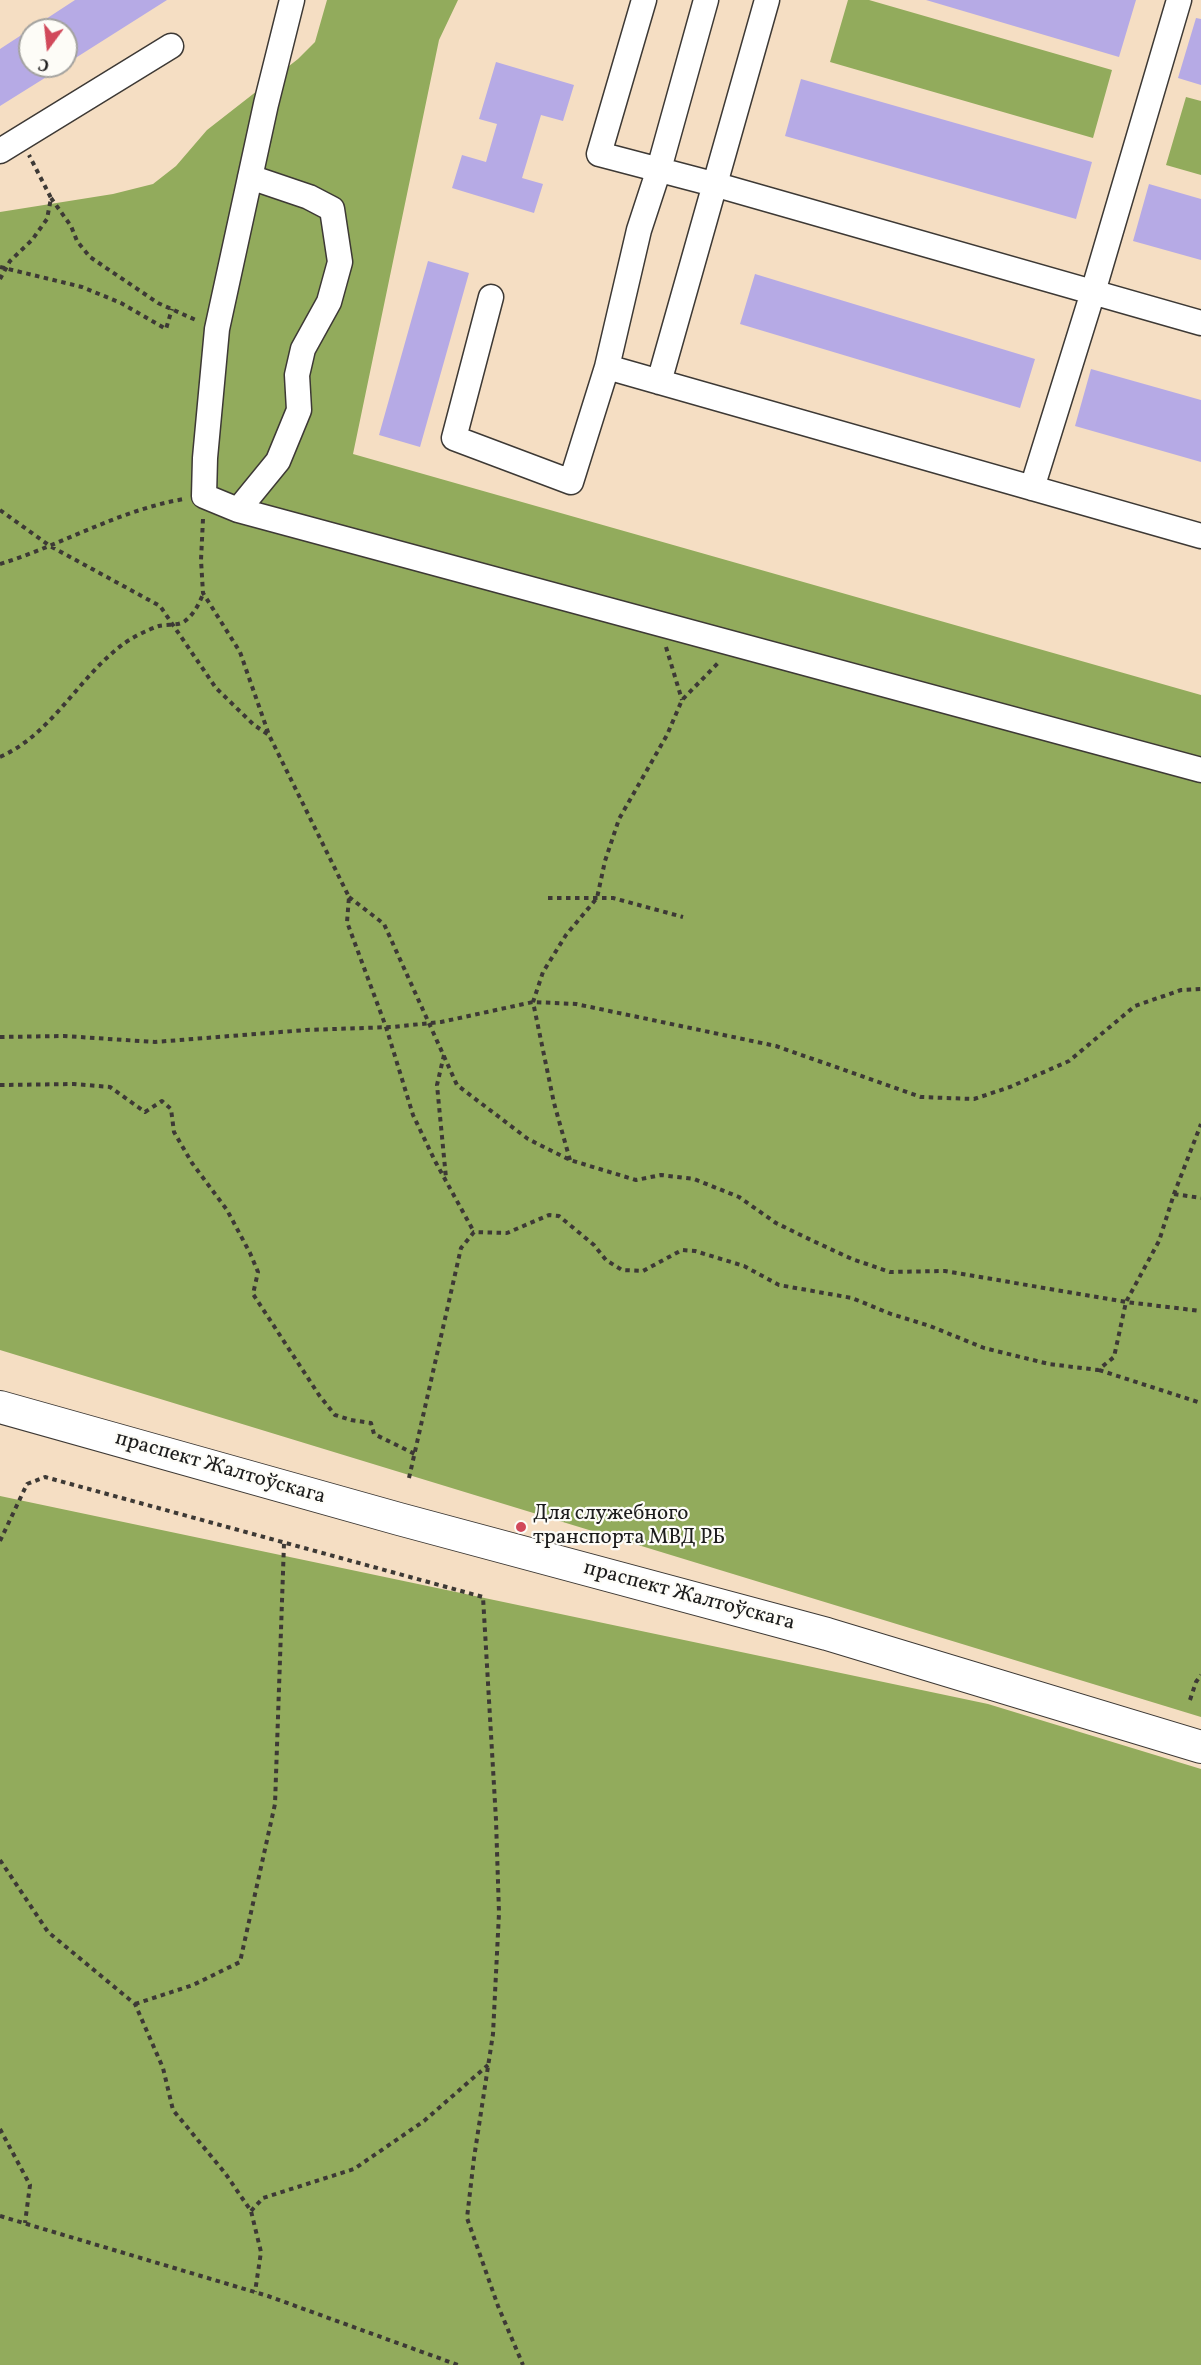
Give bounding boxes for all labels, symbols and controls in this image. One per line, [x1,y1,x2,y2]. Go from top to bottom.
north arrow [18,18,78,78]
text: С [36,51,52,75]
street label: праспект Жалтоўскага [112,1427,328,1511]
place label: Для служебного транспорта МВД РБ [533,1502,725,1552]
marker: Для служебного транспорта МВД РБ [514,1520,528,1534]
street label: праспект Жалтоўскага [581,1557,797,1637]

